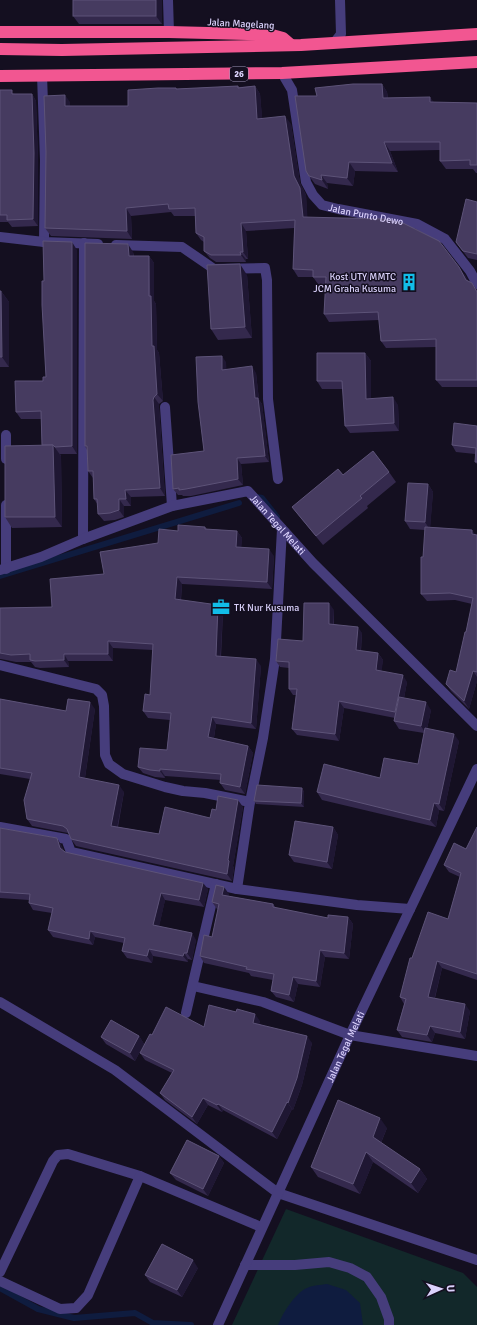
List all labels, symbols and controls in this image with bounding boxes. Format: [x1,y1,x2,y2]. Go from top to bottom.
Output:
street label: Jalan Magelang [207,16,275,32]
road number: 26 [230,67,248,81]
street label: Jalan Punto Dewo [327,202,404,228]
place label: Kost UTY MMTC JCM Graha Kusuma [313,271,396,295]
building icon: Kost UTY MMTC JCM Graha Kusuma [399,272,419,292]
street label: Jalan Tegal Melati [247,492,308,558]
office icon: TK Nur Kusuma [211,597,231,617]
place label: TK Nur Kusuma [234,602,299,614]
street label: Jalan Tegal Melati [324,1010,367,1084]
north arrow [421,1269,461,1309]
text: U [444,1284,457,1293]

